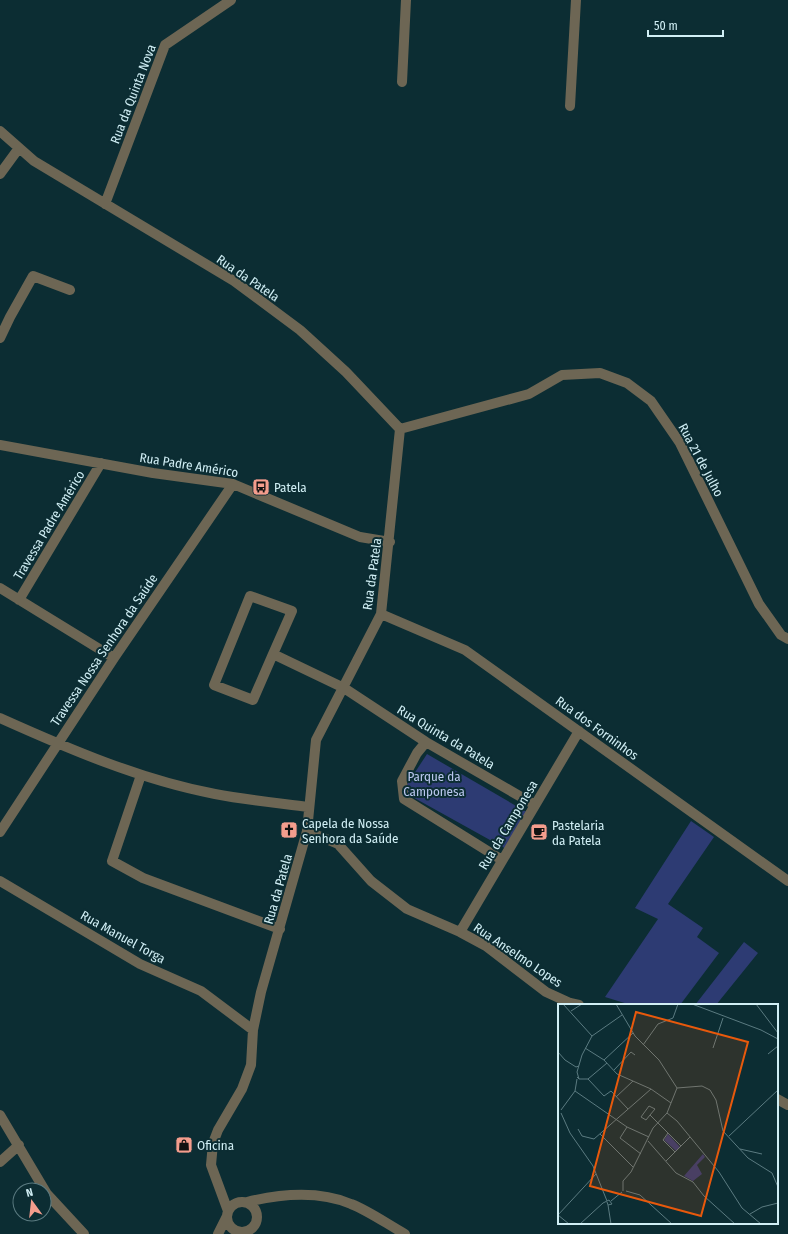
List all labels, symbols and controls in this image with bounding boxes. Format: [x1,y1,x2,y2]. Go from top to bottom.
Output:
scale bar [648,12,723,38]
text: 50 m [654,19,678,33]
street label: Rua da Quinta Nova [107,42,159,146]
street label: Rua da Patela [214,252,282,304]
street label: Rua 21 de Julho [675,421,727,499]
street label: Rua Padre Américo [139,450,240,480]
street label: Travessa Padre Américo [10,468,88,582]
bus stop icon: Patela [251,477,271,497]
place label: Patela [274,480,307,495]
street label: Rua da Patela [360,537,384,611]
street label: Travessa Nossa Senhora da Saúde [48,571,160,729]
street label: Rua dos Forninhos [553,693,642,763]
street label: Rua Quinta da Patela [395,702,497,772]
park label: Parque da Camponesa [403,769,465,799]
street label: Rua da Camponesa [475,778,541,872]
place label: Capela de Nossa Senhora da Saúde [302,816,398,846]
place label: Pastelaria da Patela [552,818,604,848]
church icon: Capela de Nossa Senhora da Saúde [279,820,299,840]
cafe icon: Pastelaria da Patela [529,822,549,842]
street label: Rua da Patela [261,852,295,926]
street label: Rua Manuel Torga [78,908,168,966]
street label: Rua Anselmo Lopes [471,920,565,990]
inset map [558,1004,778,1224]
shop icon: Oficina [174,1135,194,1155]
place label: Oficina [197,1138,234,1153]
north arrow [12,1182,52,1222]
text: N [25,1186,34,1200]

